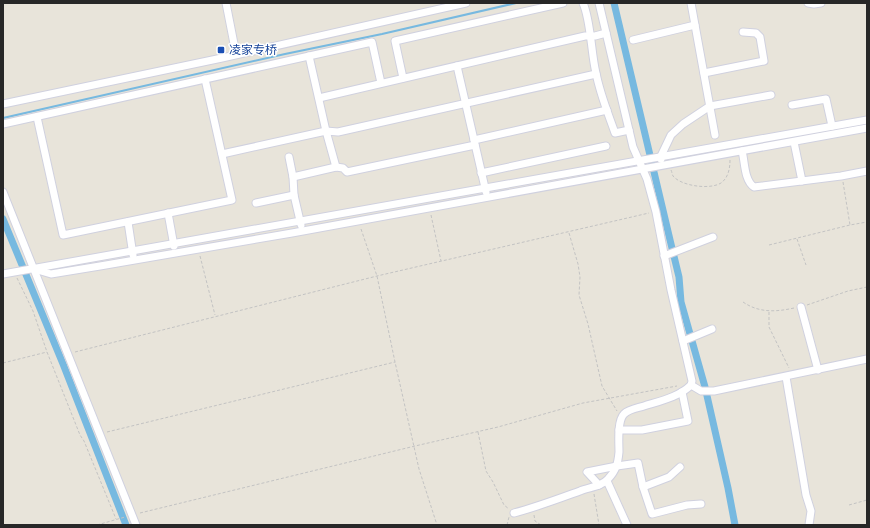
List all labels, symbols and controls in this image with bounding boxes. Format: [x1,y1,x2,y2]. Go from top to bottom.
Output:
place label: 凌家专桥 [229,43,277,57]
marker: 凌家专桥 [216,45,226,55]

